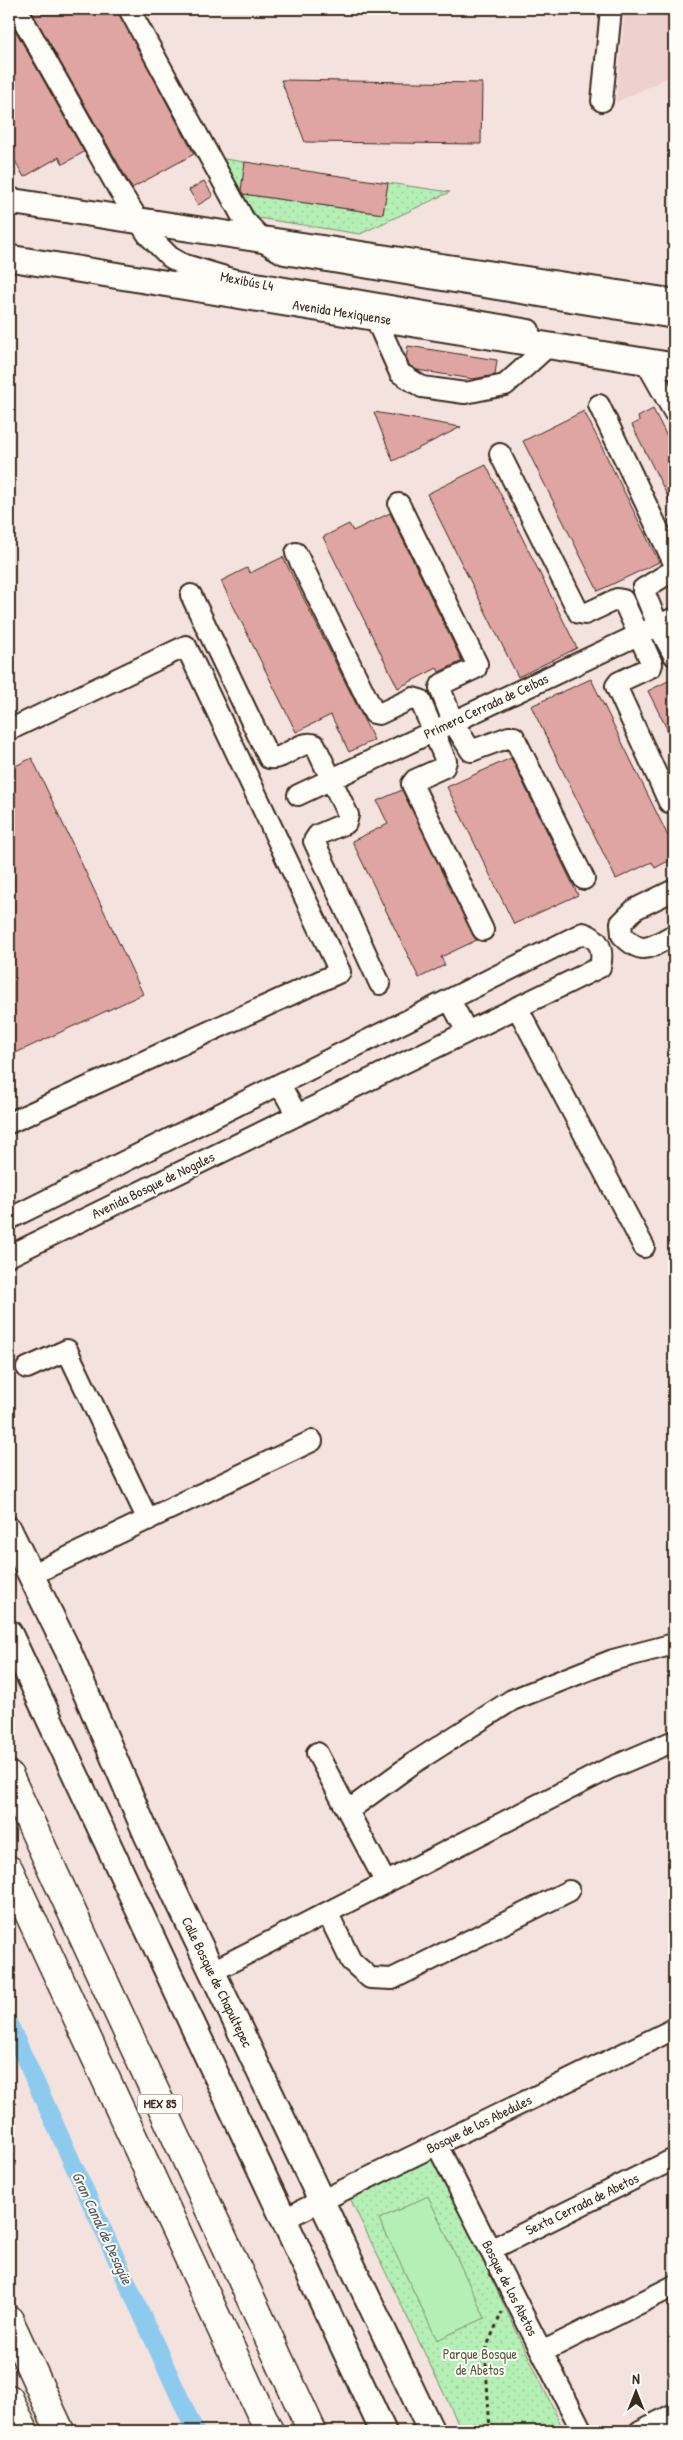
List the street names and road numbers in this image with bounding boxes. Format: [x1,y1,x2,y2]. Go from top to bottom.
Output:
street label: Mexibús L4 [219,266,275,295]
street label: Avenida Mexiquense [291,294,393,330]
street label: Primera Cerrada de Ceibas [420,668,551,743]
street label: Avenida Bosque de Nogales [88,1147,218,1223]
street label: Calle Bosque de Chapultepec [177,1913,258,2051]
street label: Bosque de los Abedules [423,2090,535,2158]
road number: MEX 85 [138,2094,182,2114]
street label: Sexta Cerrada de Abetos [522,2168,642,2239]
street label: Bosque de los Abetos [477,2237,543,2339]

